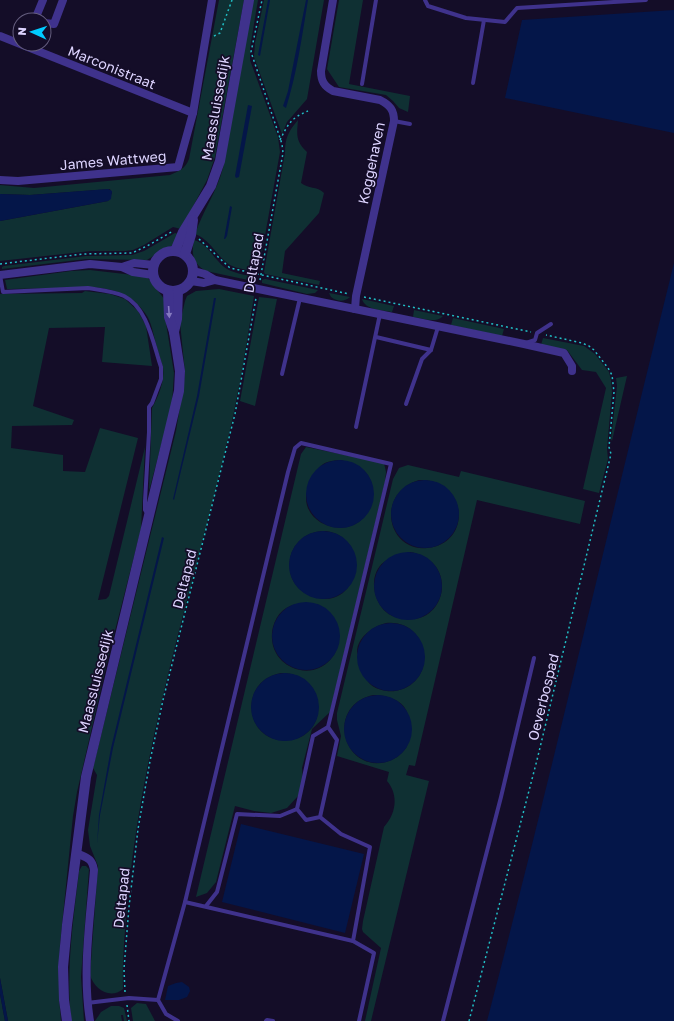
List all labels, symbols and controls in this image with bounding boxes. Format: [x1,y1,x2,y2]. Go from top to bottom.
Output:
north arrow [12,12,52,52]
text: N [15,27,28,36]
street label: Marconistraat [66,42,158,92]
street label: Maassluissedijk [197,54,233,162]
street label: Koggehaven [354,120,388,206]
street label: James Wattweg [59,147,167,173]
street label: Deltapad [239,232,267,294]
one-way arrow [165,306,172,318]
street label: Deltapad [168,547,200,611]
street label: Maassluissedijk [74,627,116,735]
street label: Oeverbospad [524,652,562,742]
street label: Deltapad [109,867,133,929]

